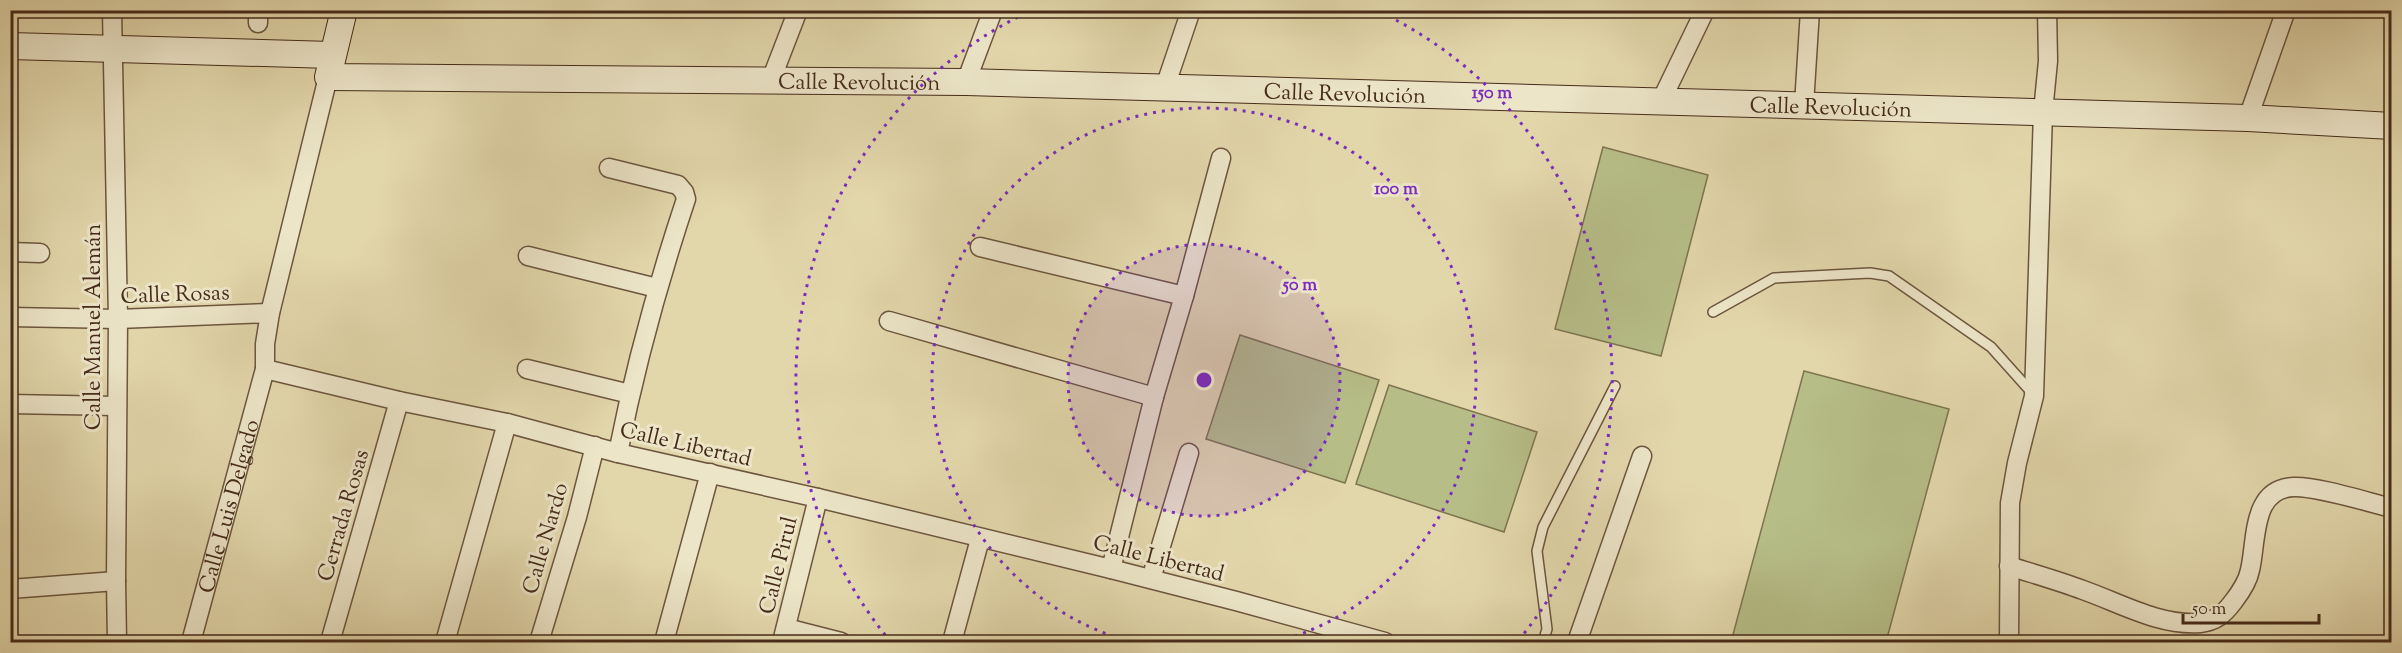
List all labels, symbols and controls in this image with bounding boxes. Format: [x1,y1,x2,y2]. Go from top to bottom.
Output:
street label: Calle Revolución [778,68,940,101]
street label: Calle Revolución [1263,77,1426,114]
text: 150 m [1472,81,1512,107]
street label: Calle Revolución [1749,91,1912,128]
text: 100 m [1374,177,1418,203]
street label: Calle Manuel Alemán [79,224,111,430]
text: 50 m [1281,273,1317,299]
street label: Calle Rosas [120,278,230,314]
centre of rings [1194,370,1214,390]
street label: Calle Libertad [616,415,754,477]
street label: Calle Luis Delgado [192,416,270,597]
street label: Cerrada Rosas [311,446,379,585]
street label: Calle Nardo [516,479,578,598]
street label: Calle Pirul [752,513,808,618]
street label: Calle Libertad [1089,528,1227,592]
scale bar [2183,587,2320,625]
text: 50 m [2191,597,2227,623]

